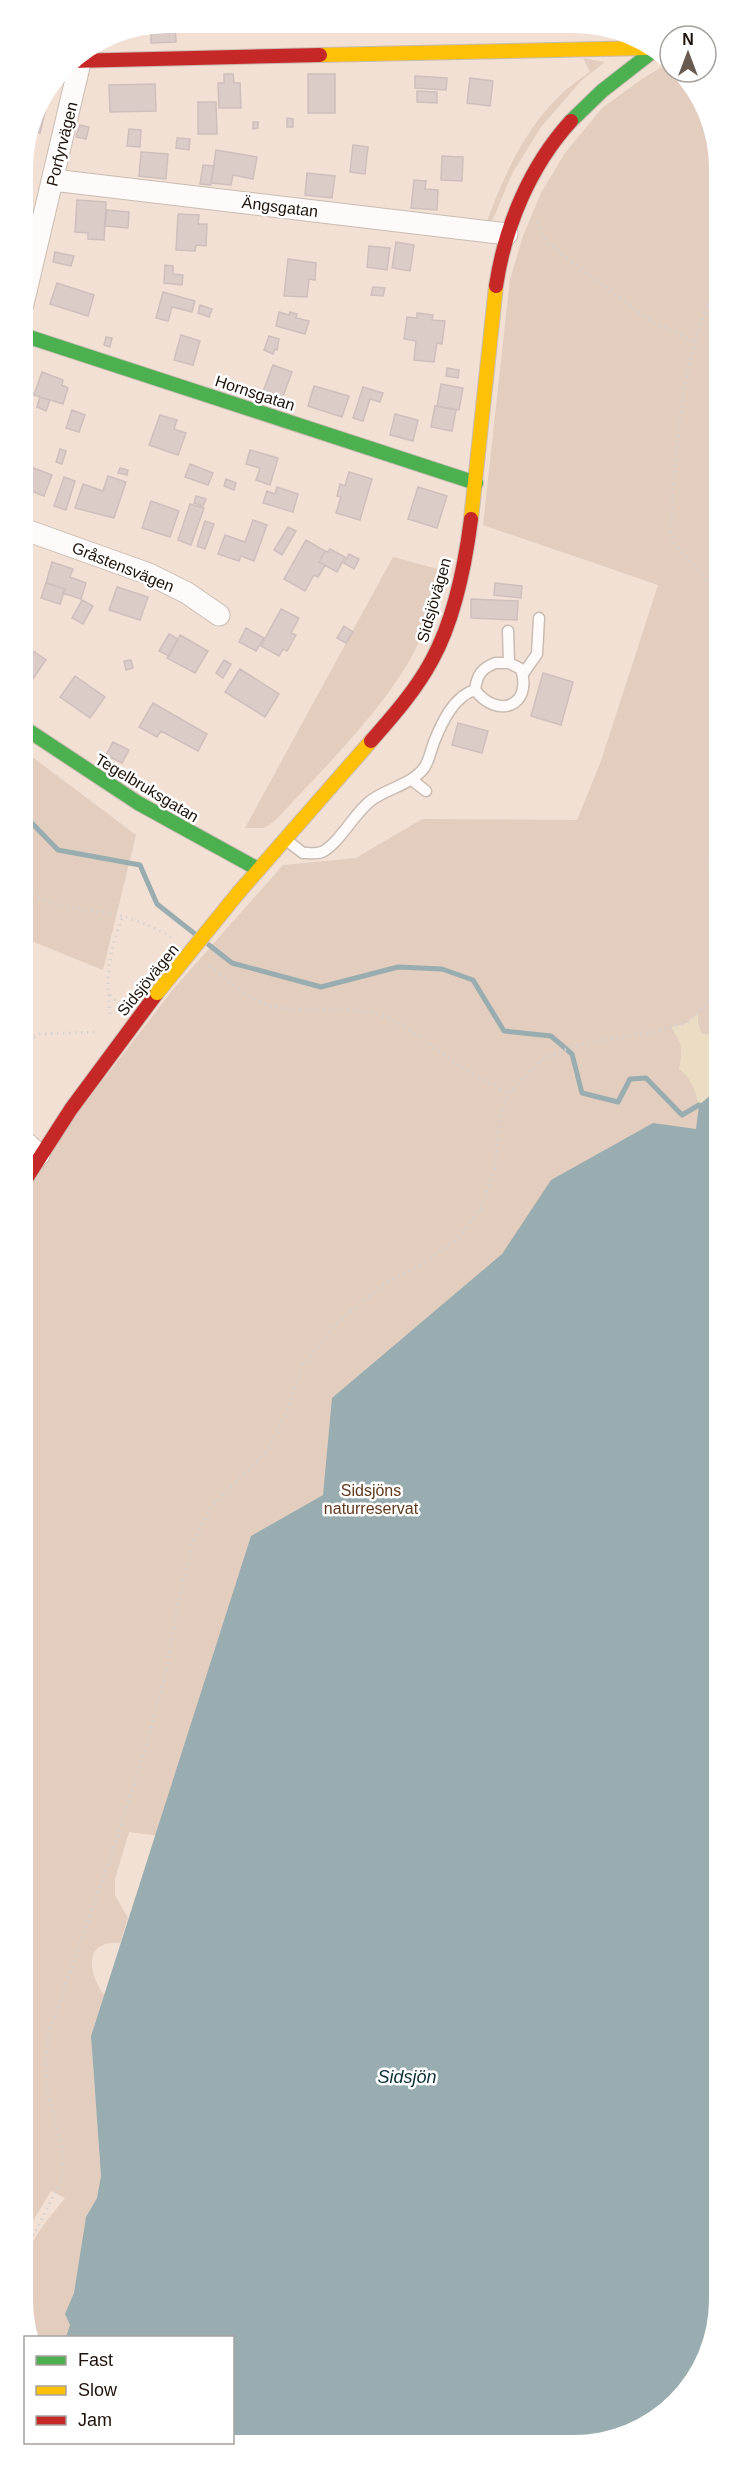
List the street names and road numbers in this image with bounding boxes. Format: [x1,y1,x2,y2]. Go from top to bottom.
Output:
street label: Porfyrvägen [43,100,81,188]
street label: Ängsgatan [241,194,319,220]
street label: Hornsgatan [213,372,297,414]
street label: Gråstensvägen [70,539,176,595]
street label: Sidsjövägen [414,556,454,644]
street label: Tegelbruksgatan [92,750,202,826]
street label: Sidsjövägen [114,941,182,1019]

